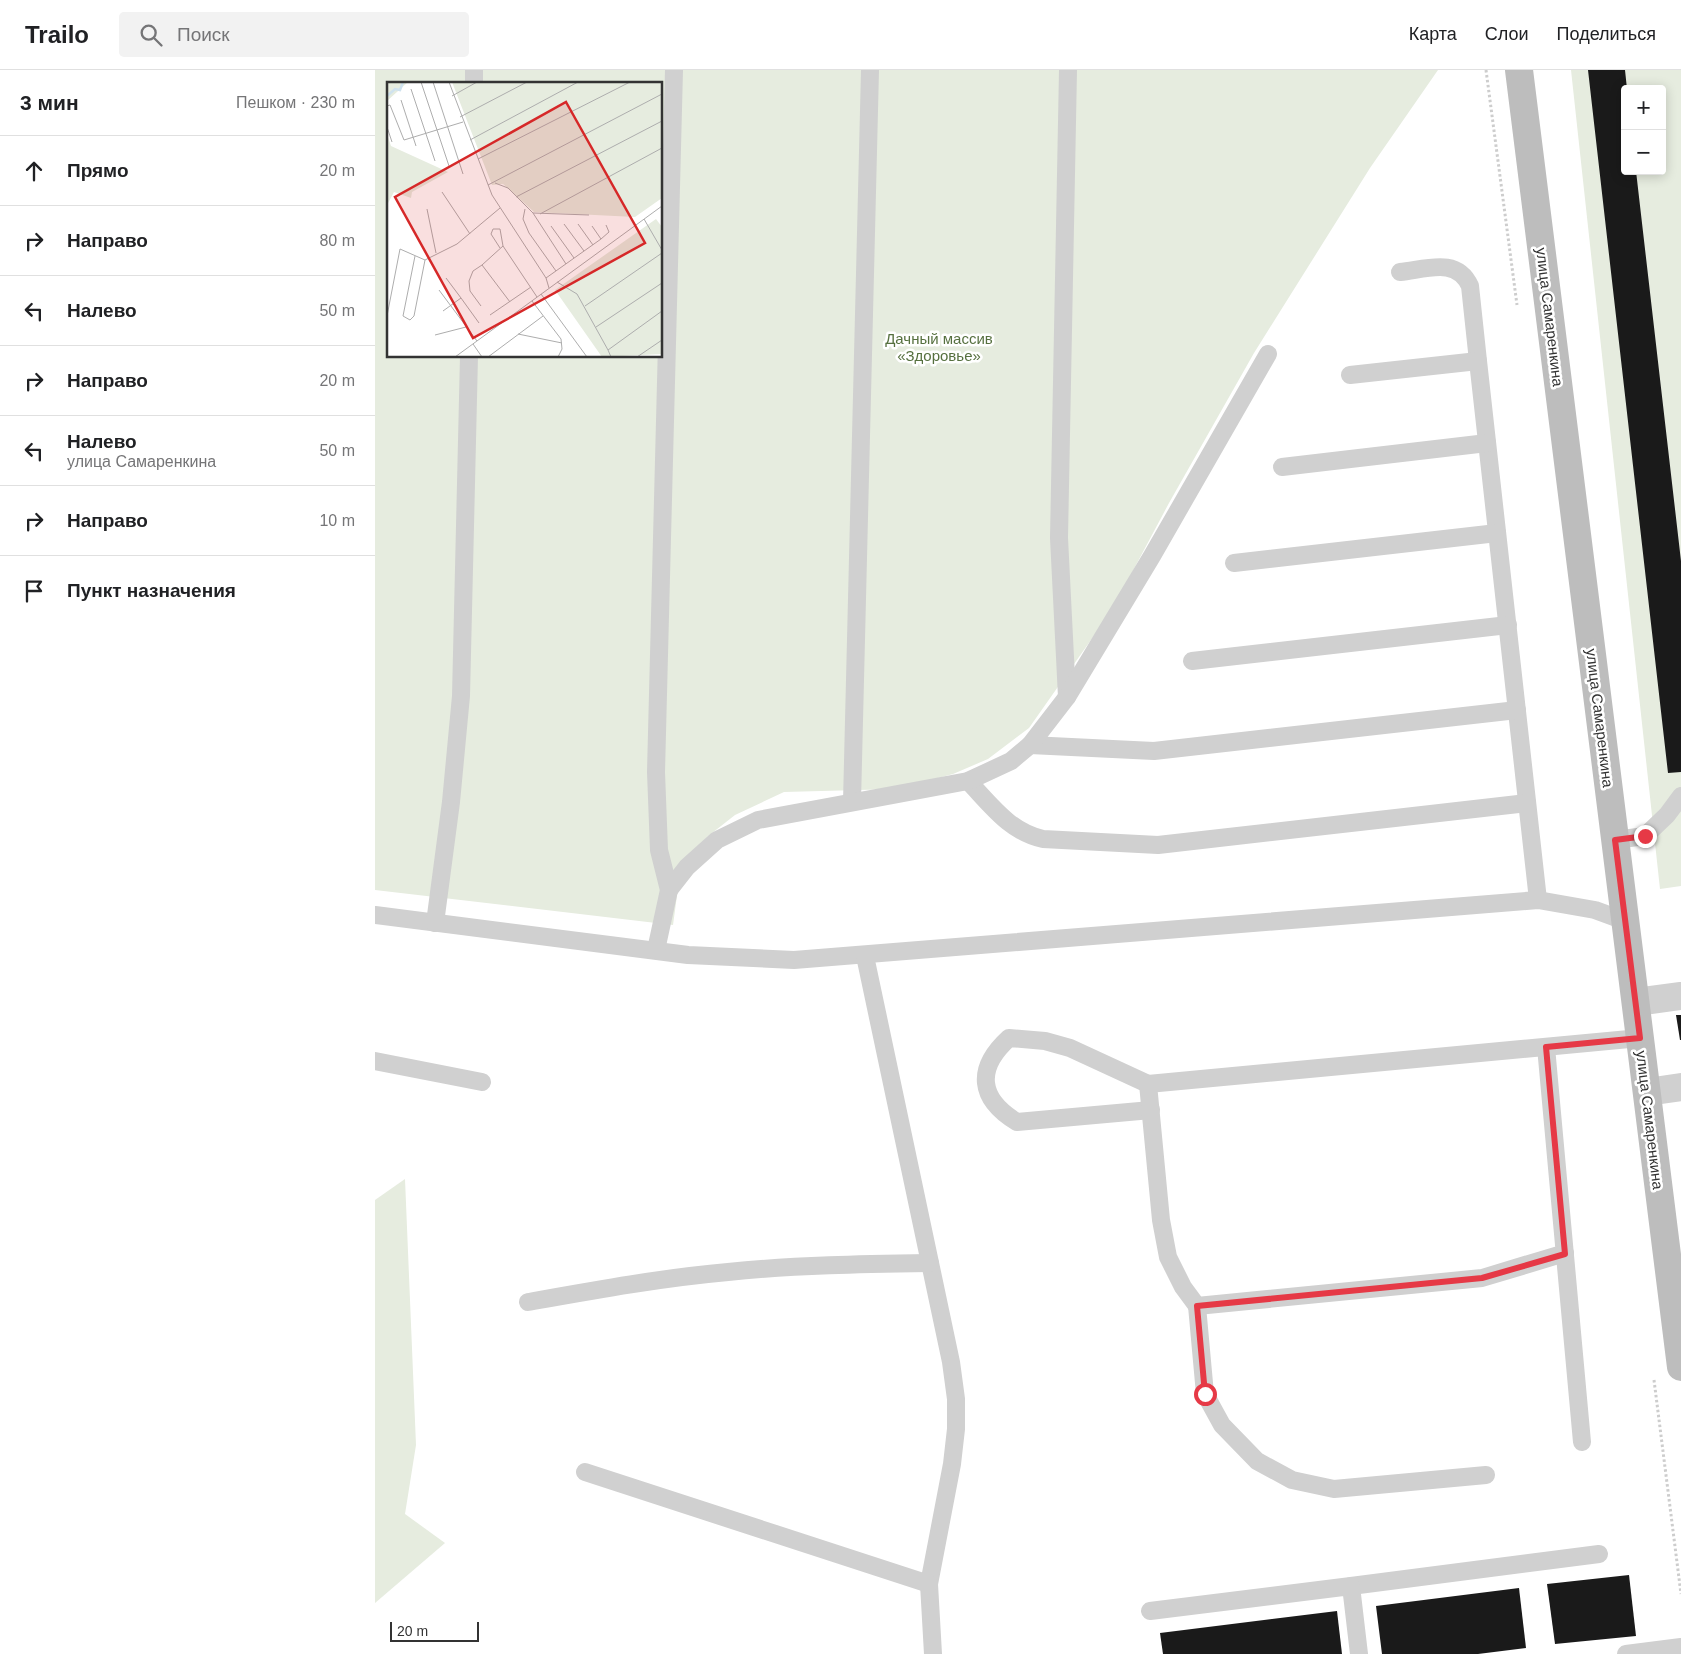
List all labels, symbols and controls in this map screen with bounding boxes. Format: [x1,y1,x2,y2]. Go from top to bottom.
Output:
search box [119,12,469,57]
text: Trailo [25,21,89,48]
icon: search [137,21,165,49]
text: Поиск [177,24,230,45]
text: Карта [1409,24,1457,44]
text: Слои [1485,24,1529,44]
text: Поделиться [1557,24,1656,44]
inset map [387,82,663,358]
map controls [1621,85,1666,175]
button: + [1621,85,1666,130]
text: 3 мин [20,91,79,114]
text: Пешком · 230 m [236,94,355,111]
button: − [1621,130,1666,175]
icon: ahead [20,157,48,185]
text: Прямо [67,160,129,181]
text: 20 m [319,162,355,179]
icon: right [20,227,48,255]
text: Направо [67,230,148,251]
text: 80 m [319,232,355,249]
street label: улица Самаренкина [1533,247,1567,388]
icon: left [20,297,48,325]
text: Налево [67,300,137,321]
text: 50 m [319,302,355,319]
park label: Дачный массив «Здоровье» [885,330,993,364]
icon: right [20,367,48,395]
text: Направо [67,370,148,391]
text: 20 m [319,372,355,389]
text: Налево [67,431,137,452]
icon: left [20,437,48,465]
text: 50 m [319,442,355,459]
text: улица Самаренкина [67,453,216,470]
icon: right [20,507,48,535]
text: Направо [67,510,148,531]
text: 10 m [319,512,355,529]
icon: arrive [20,577,48,605]
text: Пункт назначения [67,580,236,601]
street label: улица Самаренкина [1583,648,1617,789]
route end [1634,825,1657,848]
street label: улица Самаренкина [1633,1050,1667,1191]
route start [1194,1383,1217,1406]
scale bar [390,1619,479,1642]
text: 20 m [397,1623,428,1639]

